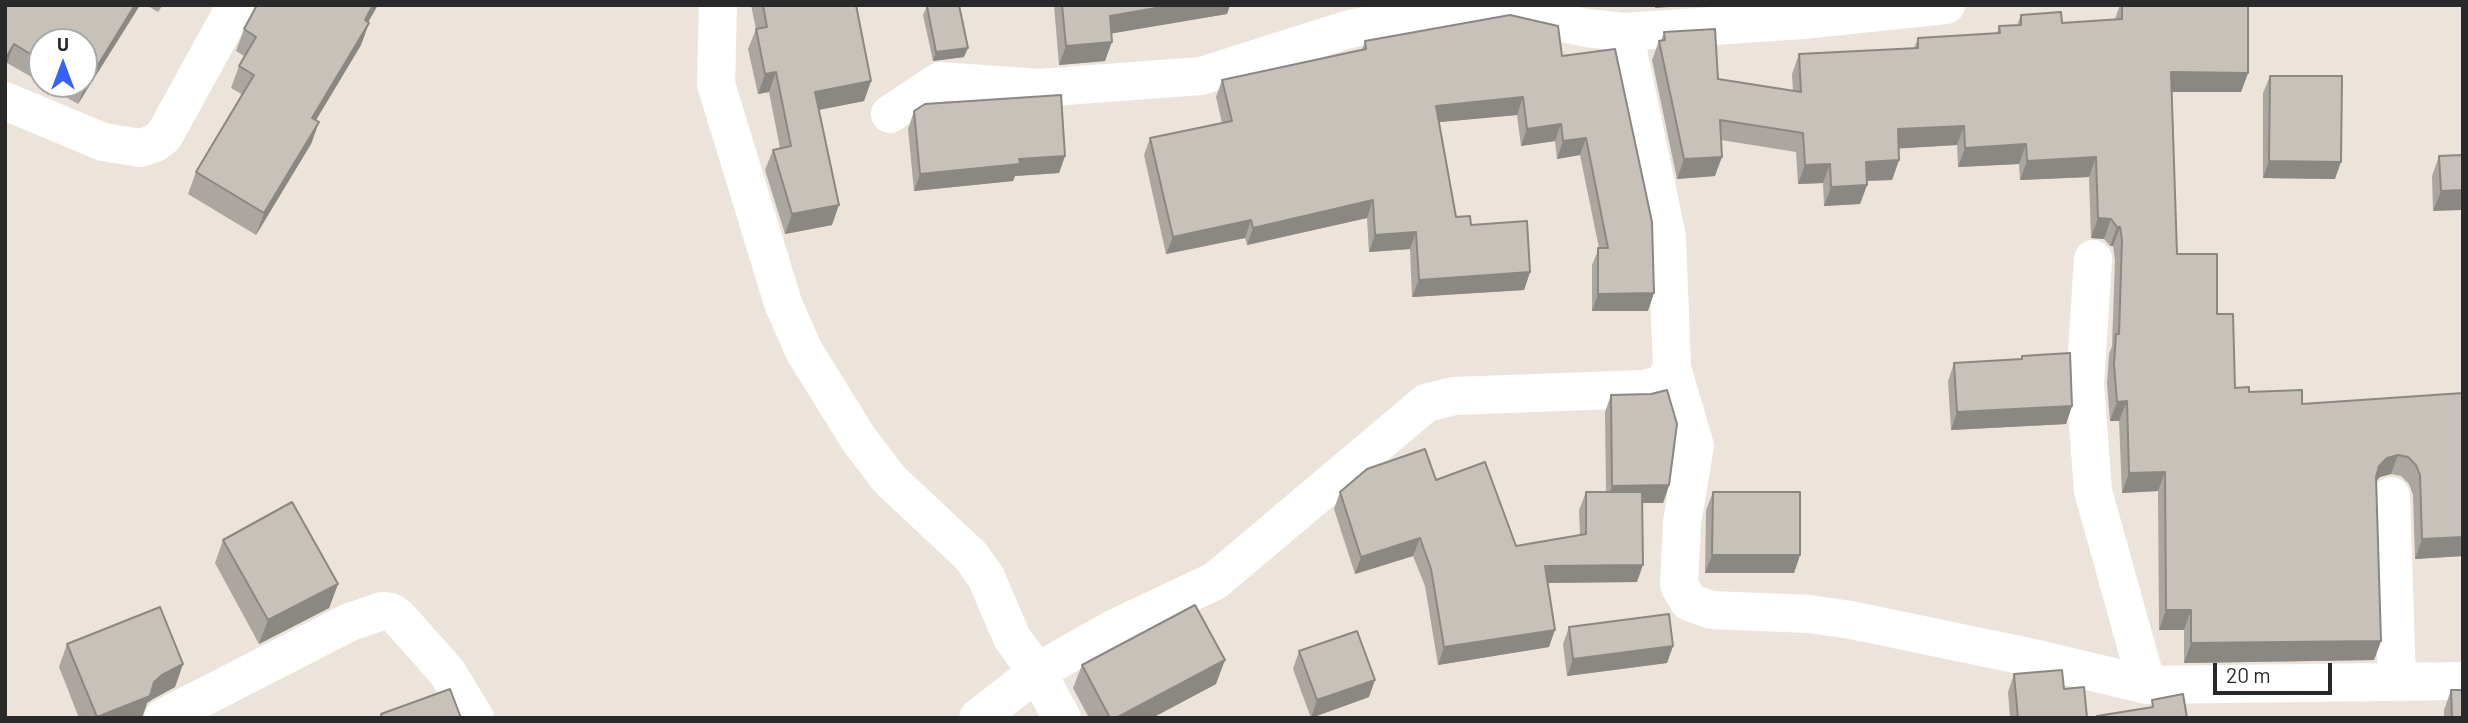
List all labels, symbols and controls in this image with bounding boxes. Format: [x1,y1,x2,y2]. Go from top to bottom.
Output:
north arrow [28,28,98,98]
text: U [57,32,69,55]
scale bar [2216,650,2335,694]
text: 20 m [2226,662,2271,687]

